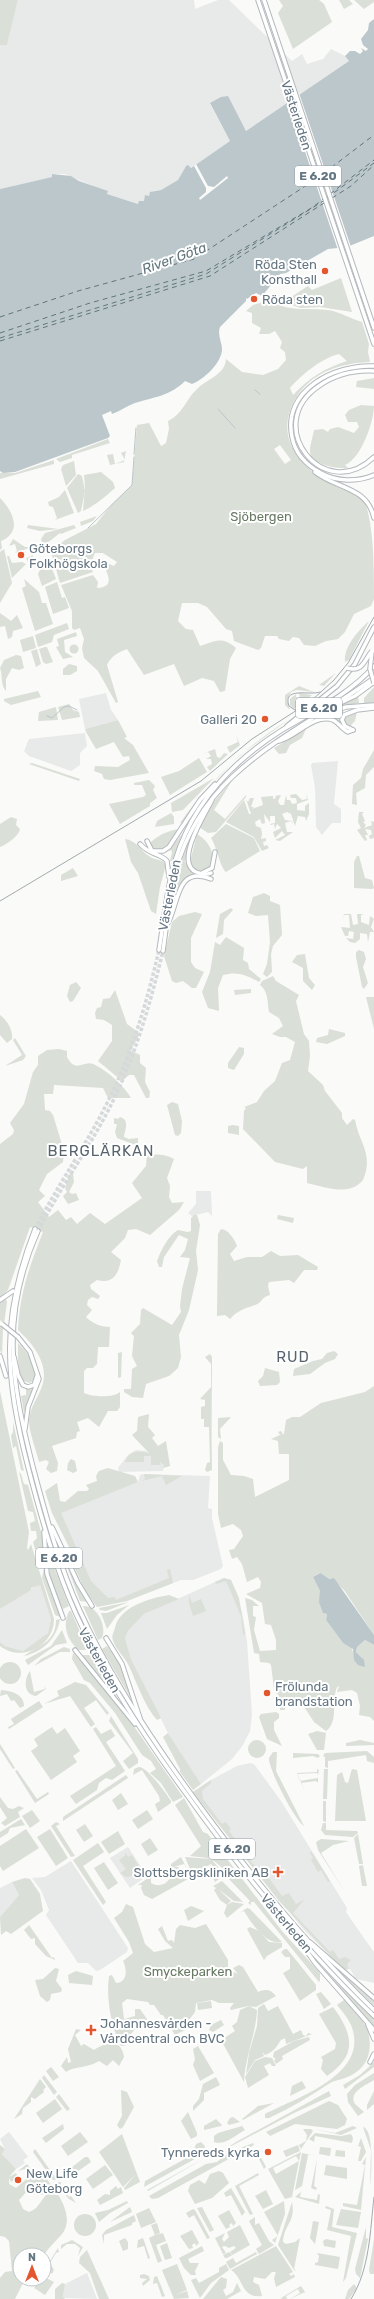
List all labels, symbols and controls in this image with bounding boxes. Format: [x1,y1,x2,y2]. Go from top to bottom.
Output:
street label: Västerleden [278,78,315,152]
road number: E 6.20 [295,166,341,186]
water label: River Göta [140,239,209,278]
place label: Röda Sten Konsthall [255,257,317,287]
marker: Röda Sten Konsthall [320,266,330,276]
place label: Röda sten [262,292,323,307]
marker: Röda sten [249,294,259,304]
park label: Sjöbergen [230,509,292,525]
place label: Göteborgs Folkhögskola [29,541,108,572]
marker: Göteborgs Folkhögskola [16,550,26,560]
road number: E 6.20 [296,698,342,718]
place label: Galleri 20 [200,712,257,727]
marker: Galleri 20 [260,714,270,724]
street label: Västerleden [155,858,184,932]
district label: BERGLÄRKAN [48,1142,154,1160]
district label: RUD [276,1348,310,1366]
road number: E 6.20 [36,1548,82,1568]
street label: Västerleden [75,1625,124,1695]
place label: Frölunda brandstation [275,1679,353,1709]
marker: Frölunda brandstation [262,1688,272,1698]
road number: E 6.20 [209,1839,255,1859]
place label: Slottsbergskliniken AB [134,1865,269,1881]
marker: Slottsbergskliniken AB [272,1866,284,1878]
street label: Västerleden [258,1891,316,1956]
park label: Smyckeparken [144,1964,232,1979]
place label: Johannesvården - Vårdcentral och BVC [100,2016,225,2046]
marker: Johannesvården - Vårdcentral och BVC [85,2024,97,2036]
place label: Tynnereds kyrka [161,2145,260,2160]
marker: Tynnereds kyrka [263,2147,273,2157]
place label: New Life Göteborg [26,2166,82,2197]
marker: New Life Göteborg [13,2175,23,2185]
north arrow [12,2247,52,2287]
text: N [28,2251,36,2264]

